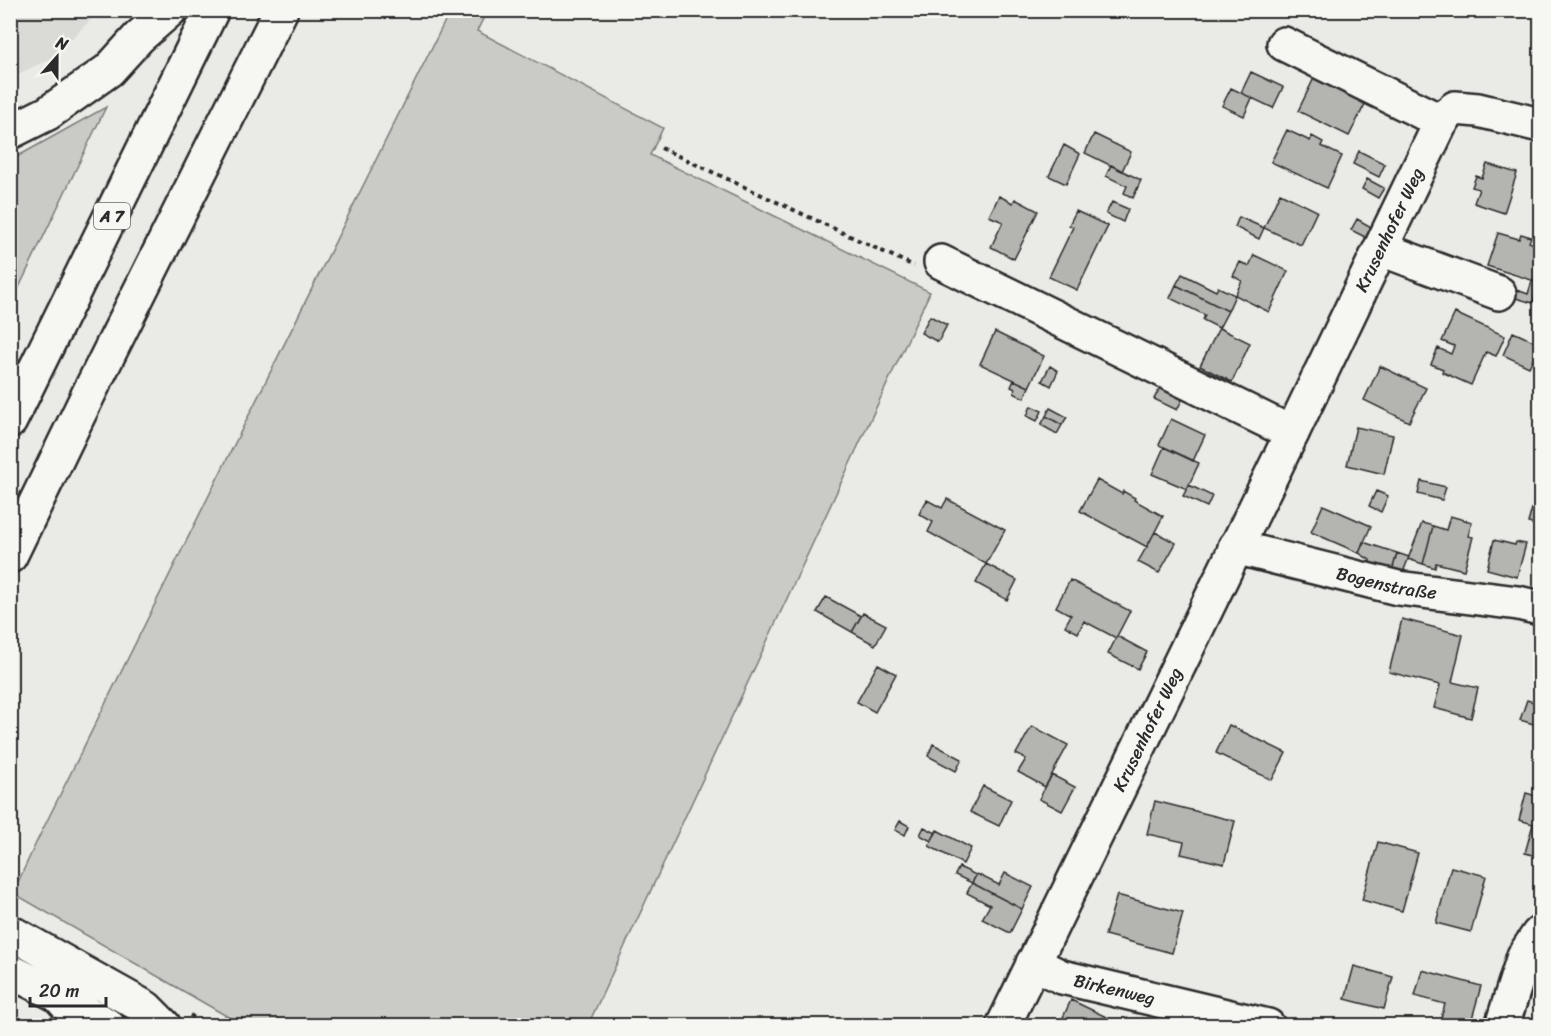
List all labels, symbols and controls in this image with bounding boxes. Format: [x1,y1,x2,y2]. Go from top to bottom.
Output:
north arrow [27,27,87,87]
text: N [51,28,73,59]
street label: Krusenhofer Weg [1346,162,1433,298]
road number: A 7 [94,203,130,229]
street label: Bogenstraße [1333,557,1439,609]
street label: Krusenhofer Weg [1104,662,1192,797]
street label: Birkenweg [1070,964,1158,1015]
scale bar [30,970,106,1008]
text: 20 m [39,975,79,1007]

